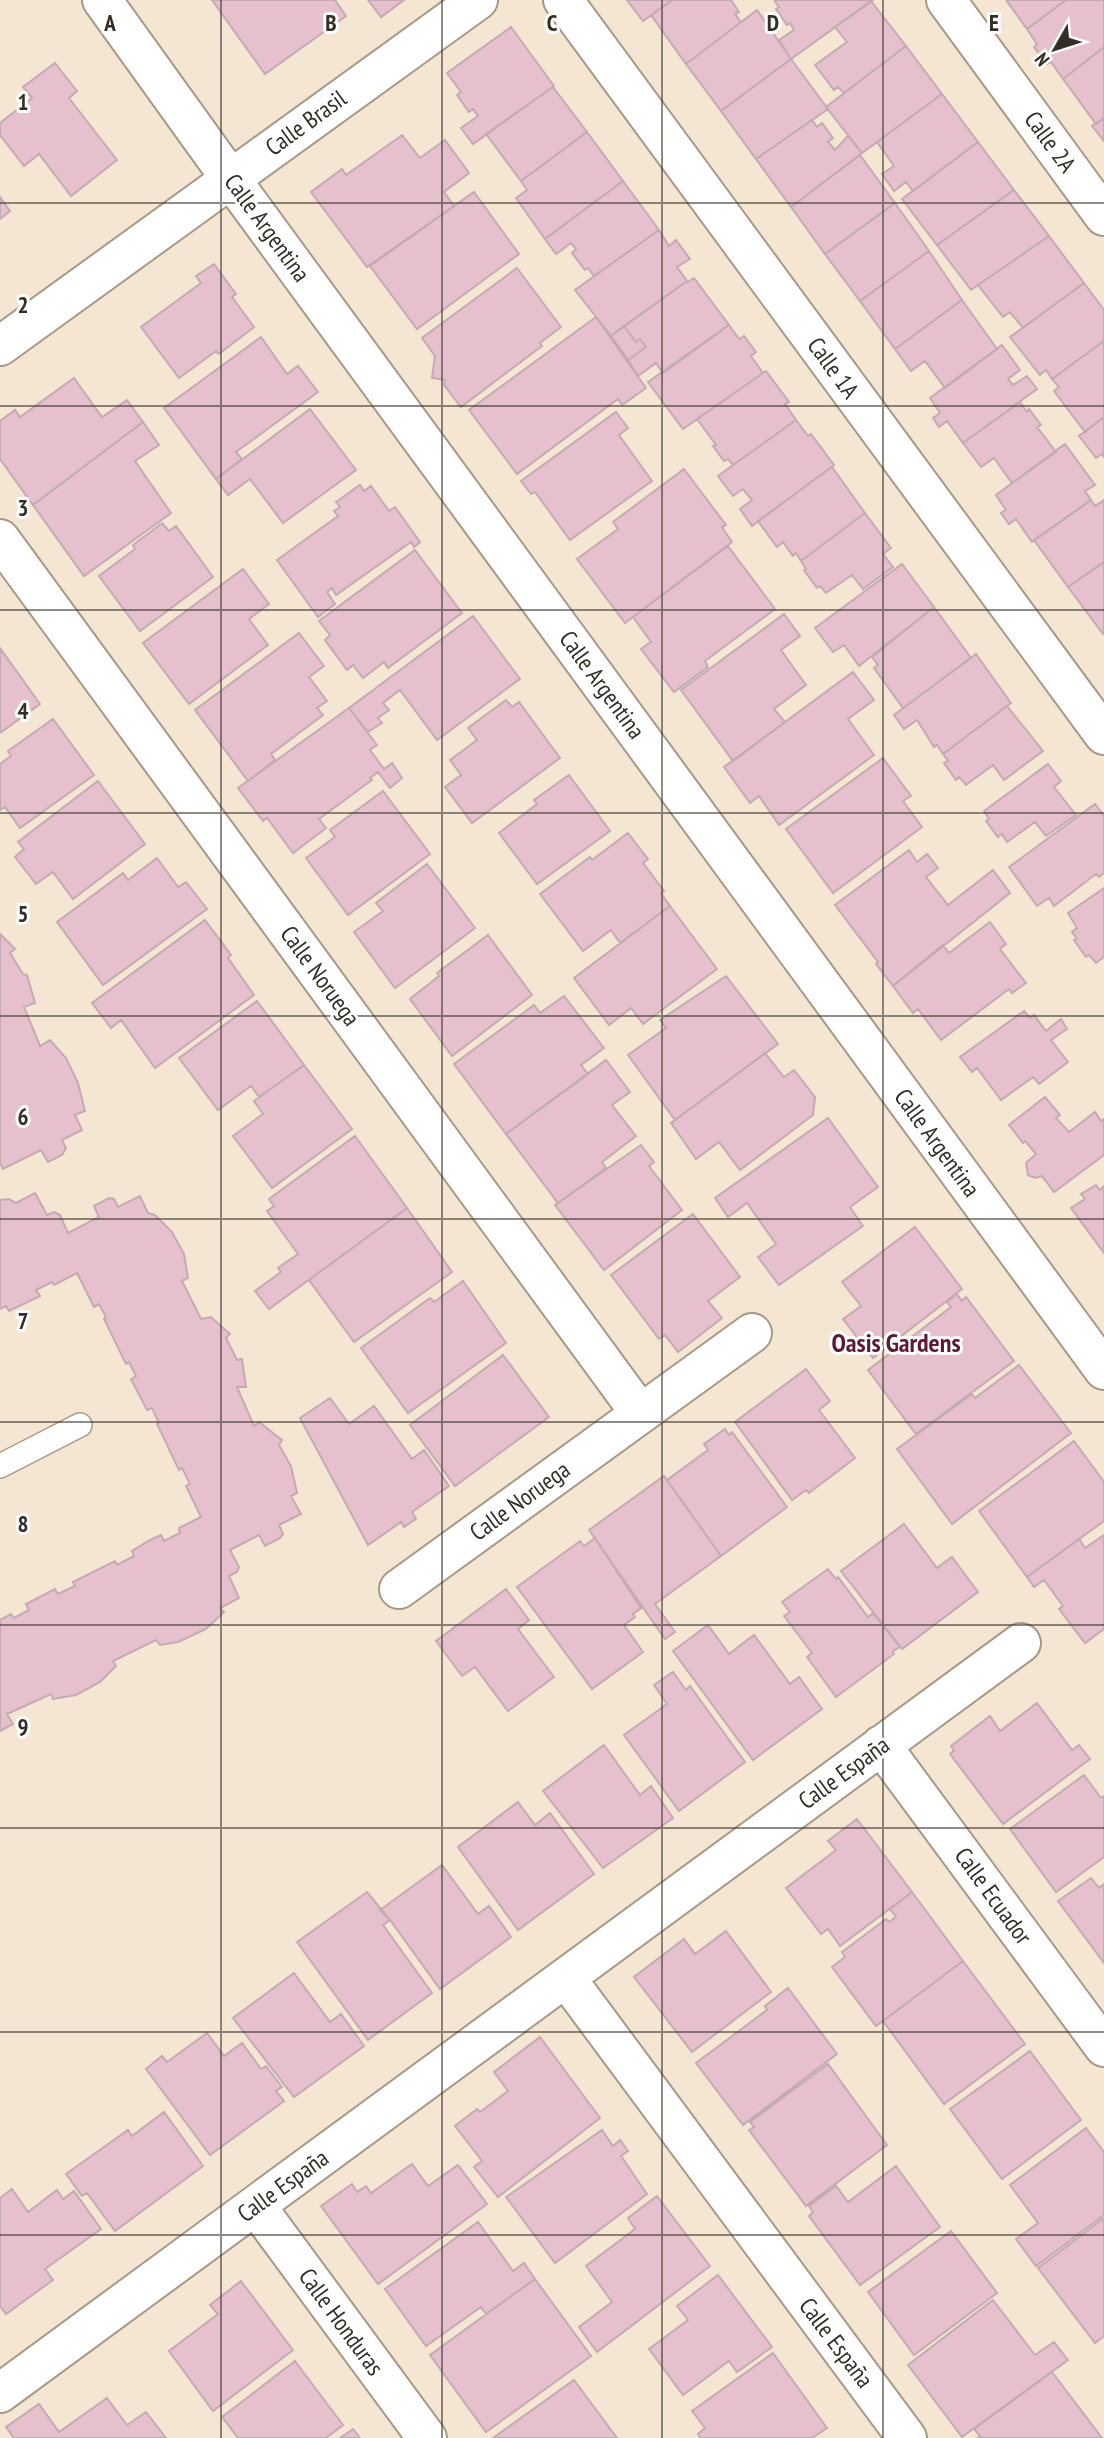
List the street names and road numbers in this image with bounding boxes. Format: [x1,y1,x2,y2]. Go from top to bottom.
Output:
street label: Calle Brasil [259,83,353,162]
street label: Calle 2A [1018,105,1083,179]
street label: Calle Argentina [218,167,317,288]
street label: Calle 1A [801,331,866,405]
street label: Calle Argentina [553,624,652,745]
street label: Calle Noruega [274,919,367,1032]
street label: Calle Argentina [888,1082,987,1203]
street label: Calle Noruega [463,1454,576,1547]
street label: Calle España [792,1729,895,1816]
street label: Calle Ecuador [948,1841,1039,1951]
street label: Calle España [231,2142,334,2229]
street label: Calle Honduras [292,2262,391,2382]
street label: Calle España [792,2291,880,2394]

